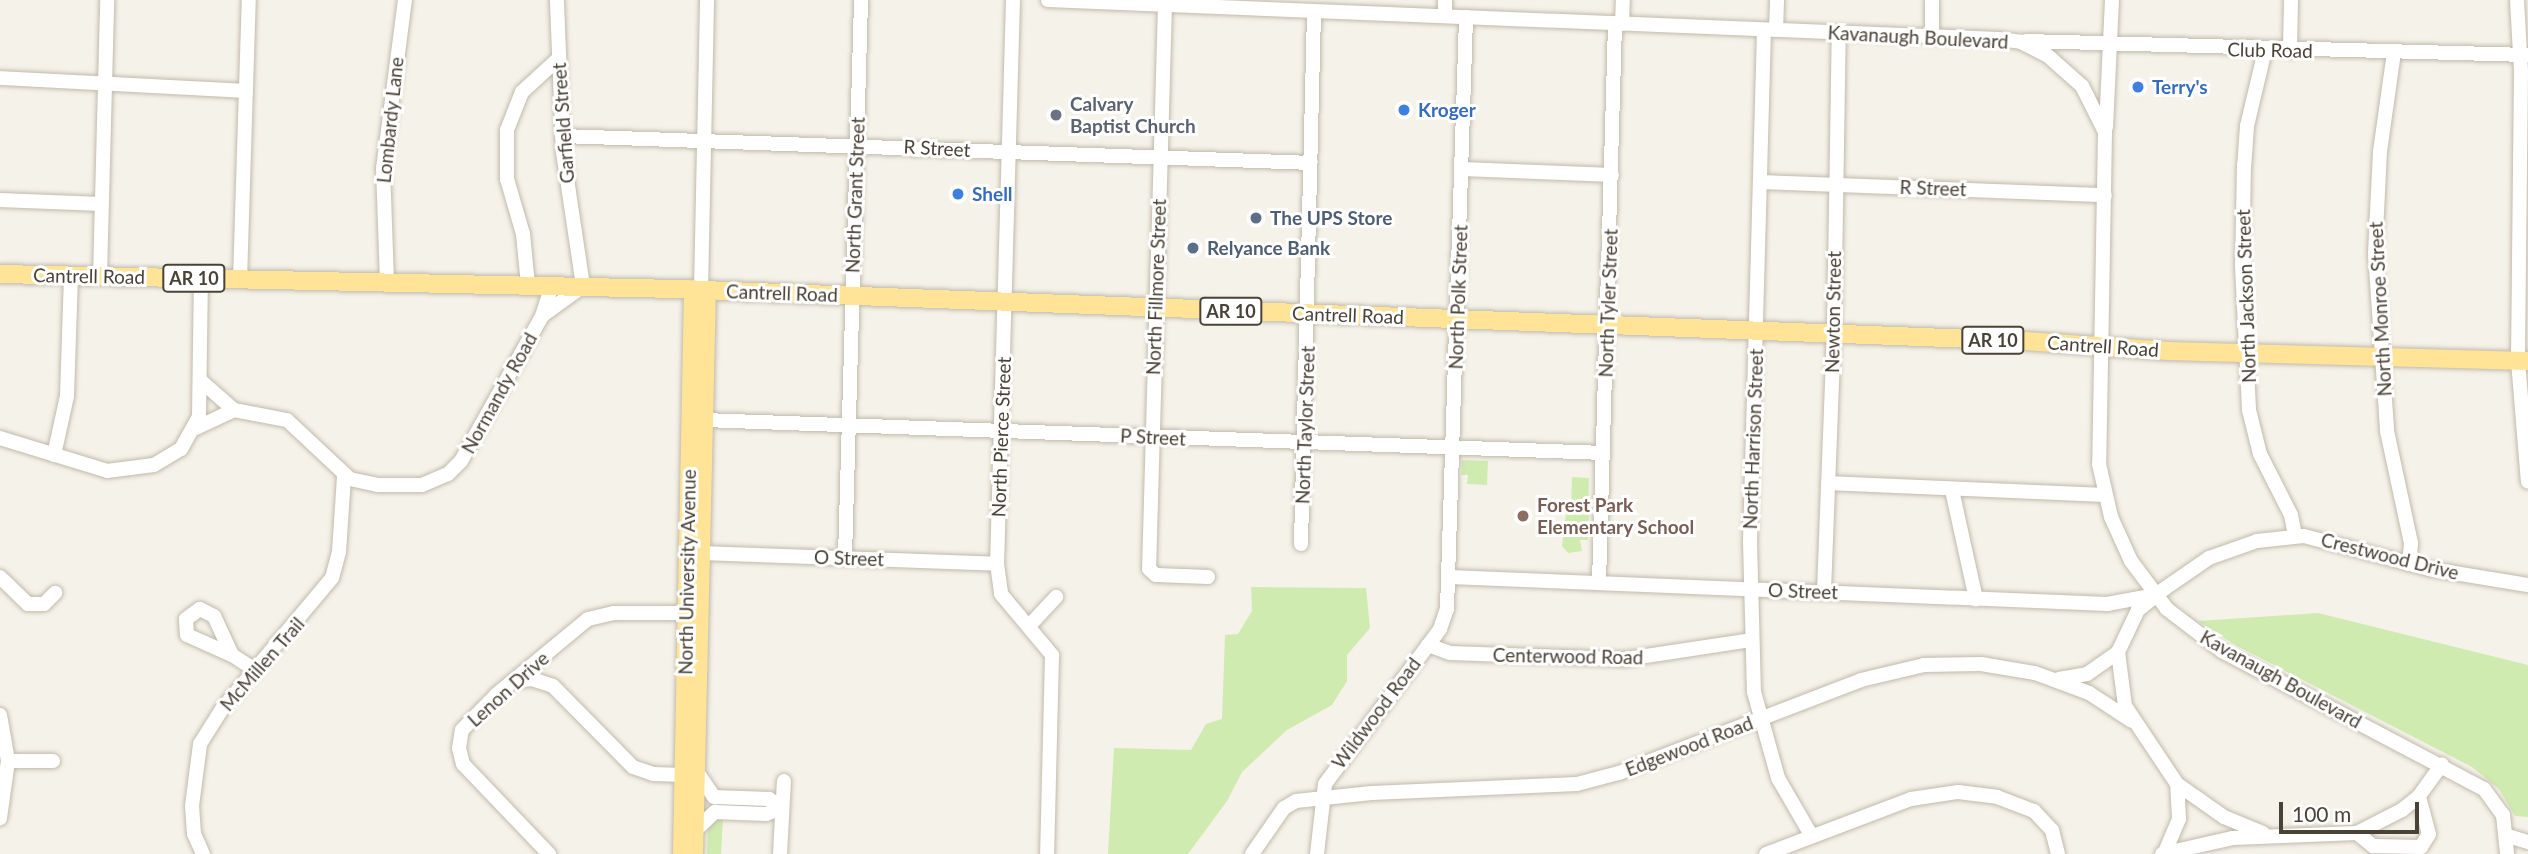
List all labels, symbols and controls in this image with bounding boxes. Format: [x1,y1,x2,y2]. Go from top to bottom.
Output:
street label: Kavanaugh Boulevard [1827,21,2009,53]
street label: Club Road [2227,38,2313,62]
street label: Lombardy Lane [372,56,408,184]
street label: Garfield Street [547,62,579,184]
place label: Terry's [2152,76,2208,98]
marker: Terry's [2130,79,2146,95]
place label: Calvary Baptist Church [1070,93,1196,137]
place label: Kroger [1418,99,1476,121]
marker: Kroger [1396,102,1412,118]
marker: Calvary Baptist Church [1048,107,1064,123]
street label: North Grant Street [841,117,869,273]
street label: R Street [903,135,971,161]
street label: R Street [1899,175,1967,201]
place label: Shell [972,183,1013,205]
marker: Shell [950,186,966,202]
street label: North Fillmore Street [1142,199,1170,375]
place label: The UPS Store [1270,207,1392,229]
street label: North Jackson Street [2232,208,2260,384]
marker: The UPS Store [1248,210,1264,226]
street label: North Monroe Street [2364,221,2396,397]
street label: North Polk Street [1444,224,1472,370]
street label: North Tyler Street [1594,228,1622,378]
place label: Relyance Bank [1207,237,1330,259]
marker: Relyance Bank [1185,240,1201,256]
street label: Newton Street [1821,251,1845,373]
street label: Cantrell Road [33,264,145,288]
road number: AR 10 [161,264,227,292]
street label: Cantrell Road [726,280,838,306]
road number: AR 10 [1198,296,1264,326]
street label: Cantrell Road [1292,302,1404,328]
road number: AR 10 [1960,326,2026,354]
street label: Normandy Road [456,328,542,458]
street label: Cantrell Road [2046,331,2160,361]
street label: North Taylor Street [1291,345,1319,505]
street label: North Harrison Street [1738,348,1768,530]
street label: North Pierce Street [987,356,1015,518]
street label: P Street [1119,424,1187,450]
street label: North University Avenue [674,469,700,675]
place label: Forest Park Elementary School [1537,494,1695,538]
marker: Forest Park Elementary School [1515,508,1531,524]
street label: Crestwood Drive [2319,528,2461,584]
street label: O Street [814,545,884,571]
street label: O Street [1768,578,1838,604]
street label: McMillen Trail [215,612,309,716]
street label: Kavanaugh Boulevard [2196,625,2366,733]
street label: Centerwood Road [1492,643,1644,669]
street label: Lenon Drive [463,647,553,731]
street label: Wildwood Road [1327,653,1425,773]
street label: Edgewood Road [1622,711,1756,781]
scale bar [2283,788,2423,832]
text: 100 m [2292,801,2351,826]

